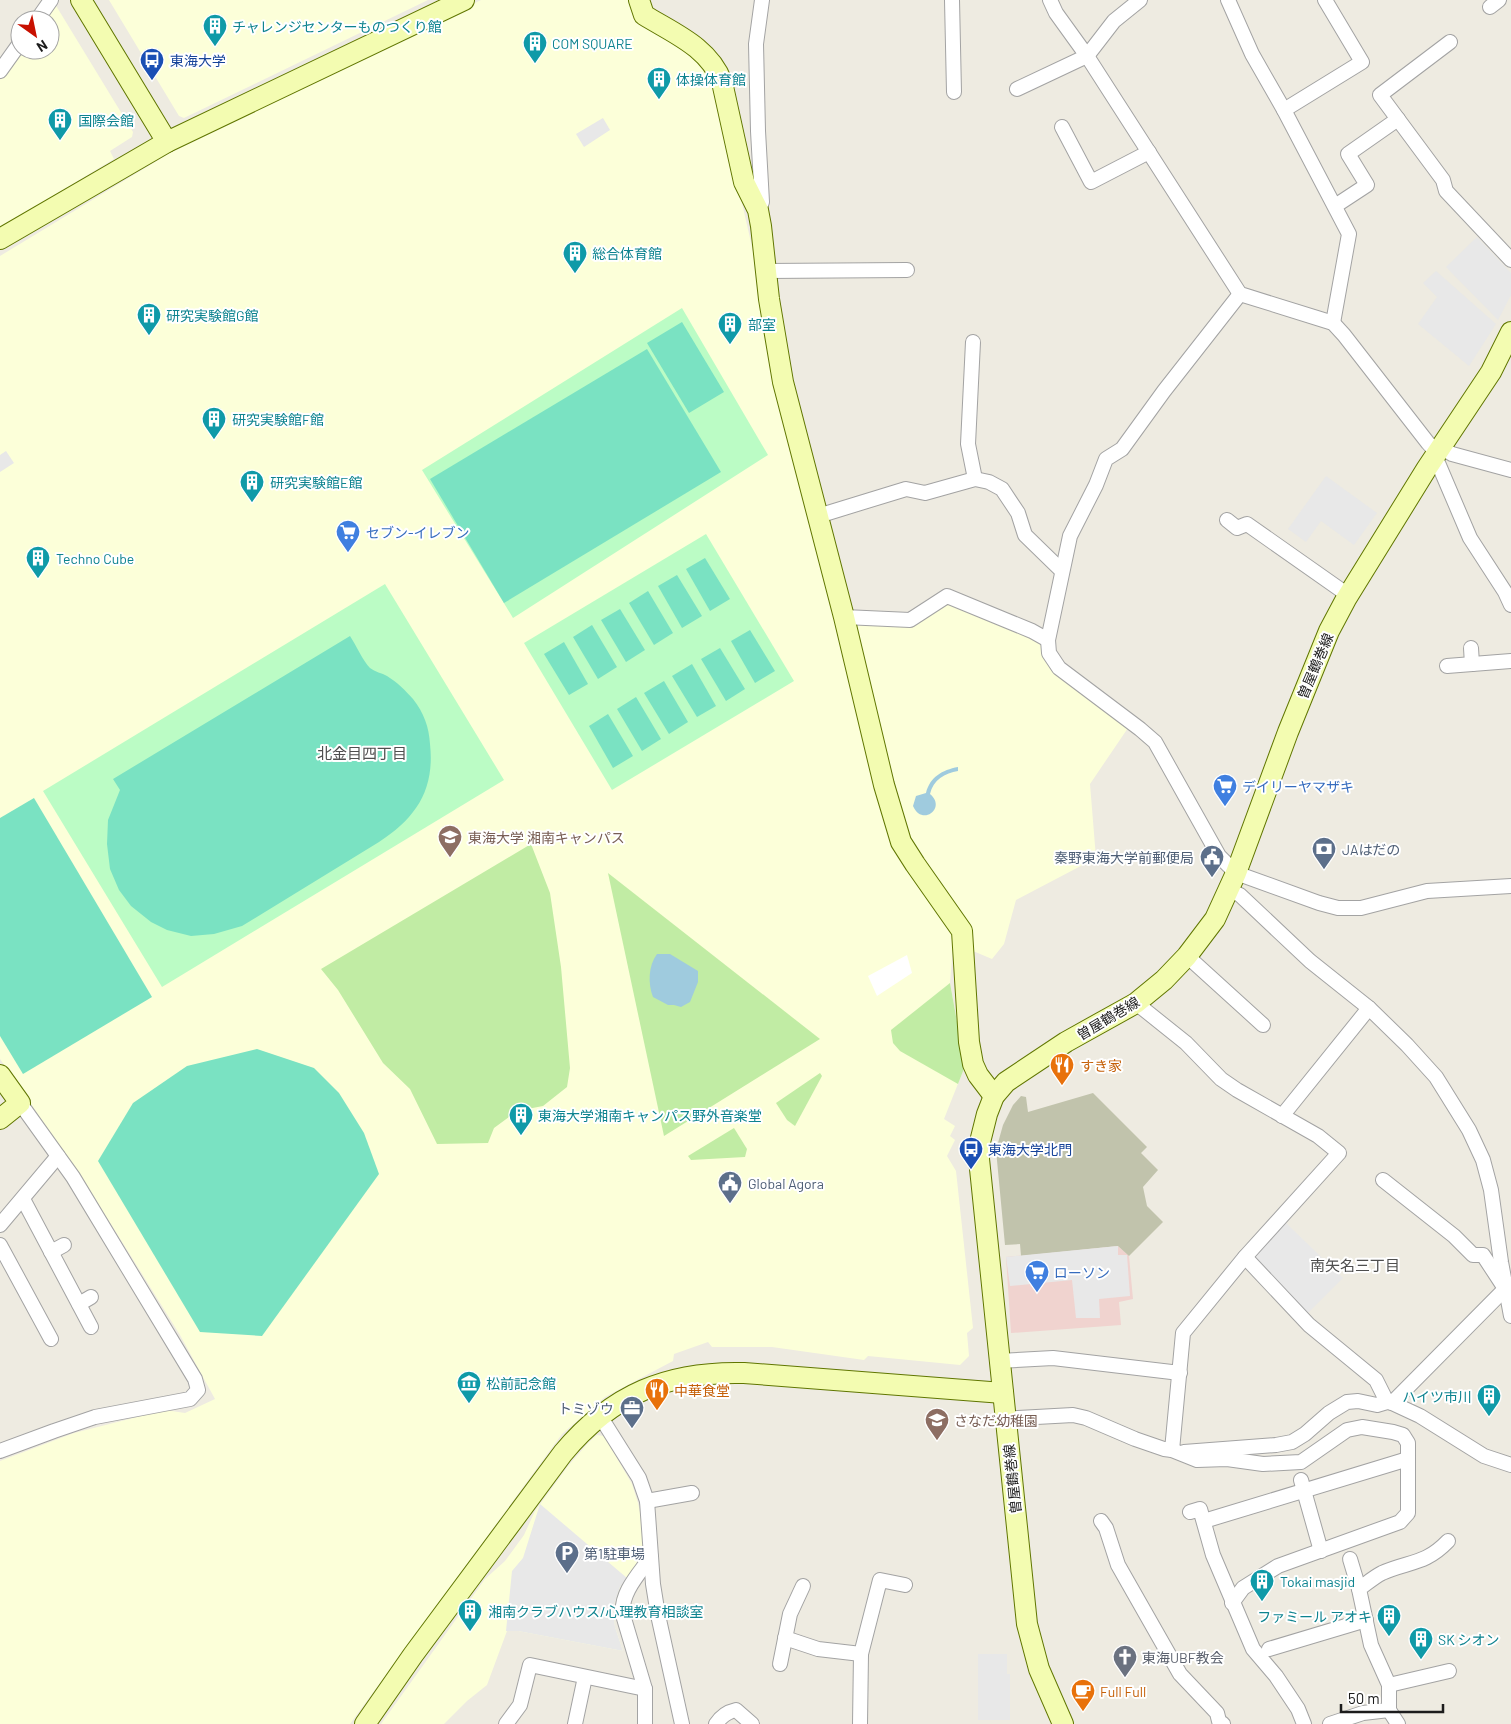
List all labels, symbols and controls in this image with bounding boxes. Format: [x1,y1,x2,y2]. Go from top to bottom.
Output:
north arrow [10,10,60,60]
building icon: チャレンジセンターものつくり館 [202,13,228,47]
place label: チャレンジセンターものつくり館 [232,18,442,35]
building icon: COM SQUARE [522,30,548,64]
place label: COM SQUARE [552,35,633,52]
text: N [34,37,51,56]
bus stop icon: 東海大学 [139,47,165,81]
place label: 東海大学 [170,52,226,69]
building icon: 体操体育館 [646,66,672,100]
place label: 体操体育館 [676,71,746,88]
building icon: 国際会館 [47,107,73,141]
place label: 国際会館 [78,112,134,129]
building icon: 総合体育館 [562,240,588,274]
place label: 総合体育館 [592,245,662,262]
building icon: 研究実験館G館 [136,302,162,336]
place label: 研究実験館G館 [166,307,259,324]
building icon: 部室 [717,311,743,345]
place label: 部室 [748,316,776,333]
building icon: 研究実験館F館 [201,406,227,440]
place label: 研究実験館F館 [232,411,324,428]
building icon: 研究実験館E館 [239,469,265,503]
place label: 研究実験館E館 [270,474,362,491]
supermarket icon: セブン-イレブン [335,519,361,553]
place label: セブン-イレブン [366,524,470,541]
building icon: Techno Cube [25,545,51,579]
place label: Techno Cube [56,550,134,567]
street label: 曽屋鶴巻線 [1294,630,1336,702]
district label: 北金目四丁目 [317,744,407,762]
supermarket icon: デイリーヤマザキ [1212,773,1238,807]
place label: デイリーヤマザキ [1242,778,1354,795]
school or university icon: 東海大学 湘南キャンパス [437,824,463,858]
place label: 東海大学 湘南キャンパス [468,829,625,846]
bank icon: JAはだの [1311,836,1337,870]
place label: JAはだの [1342,841,1400,858]
public building icon: 秦野東海大学前郵便局 [1199,844,1225,878]
place label: 秦野東海大学前郵便局 [1054,849,1194,866]
street label: 曽屋鶴巻線 [1074,993,1142,1043]
restaurant icon: すき家 [1049,1052,1075,1086]
place label: すき家 [1080,1057,1122,1074]
building icon: 東海大学湘南キャンパス野外音楽堂 [508,1102,534,1136]
place label: 東海大学湘南キャンパス野外音楽堂 [538,1107,762,1124]
bus stop icon: 東海大学北門 [958,1136,984,1170]
place label: 東海大学北門 [988,1141,1072,1158]
public building icon: Global Agora [717,1170,743,1204]
place label: Global Agora [748,1175,824,1192]
district label: 南矢名三丁目 [1310,1256,1400,1274]
supermarket icon: ローソン [1024,1259,1050,1293]
place label: ローソン [1054,1264,1110,1281]
museum icon: 松前記念館 [456,1370,482,1404]
place label: 松前記念館 [486,1375,556,1392]
restaurant icon: 中華食堂 [644,1377,670,1411]
place label: 中華食堂 [674,1382,730,1399]
building icon: ハイツ市川 [1476,1383,1502,1417]
place label: ハイツ市川 [1402,1388,1472,1405]
office icon: トミゾウ [619,1395,645,1429]
place label: トミゾウ [558,1400,614,1417]
school or university icon: さなだ幼稚園 [924,1407,950,1441]
place label: さなだ幼稚園 [954,1412,1038,1429]
street label: 曽屋鶴巻線 [1000,1443,1024,1515]
parking icon: 第1駐車場 [554,1540,580,1574]
place label: 第1駐車場 [584,1545,645,1562]
building icon: Tokai masjid [1249,1568,1275,1602]
place label: Tokai masjid [1280,1573,1355,1590]
building icon: 湘南クラブハウス/心理教育相談室 [457,1598,483,1632]
place label: 湘南クラブハウス/心理教育相談室 [488,1603,704,1620]
building icon: ファミール アオキ [1376,1603,1402,1637]
place label: ファミール アオキ [1257,1608,1372,1625]
building icon: SK シオン [1408,1626,1434,1660]
place label: SK シオン [1438,1631,1500,1648]
church icon: 東海UBF教会 [1112,1644,1138,1678]
place label: 東海UBF教会 [1142,1649,1224,1666]
cafe icon: Full Full [1070,1678,1096,1712]
scale bar [1341,1682,1444,1714]
place label: Full Full [1100,1683,1146,1700]
text: 50 m [1348,1689,1380,1707]

